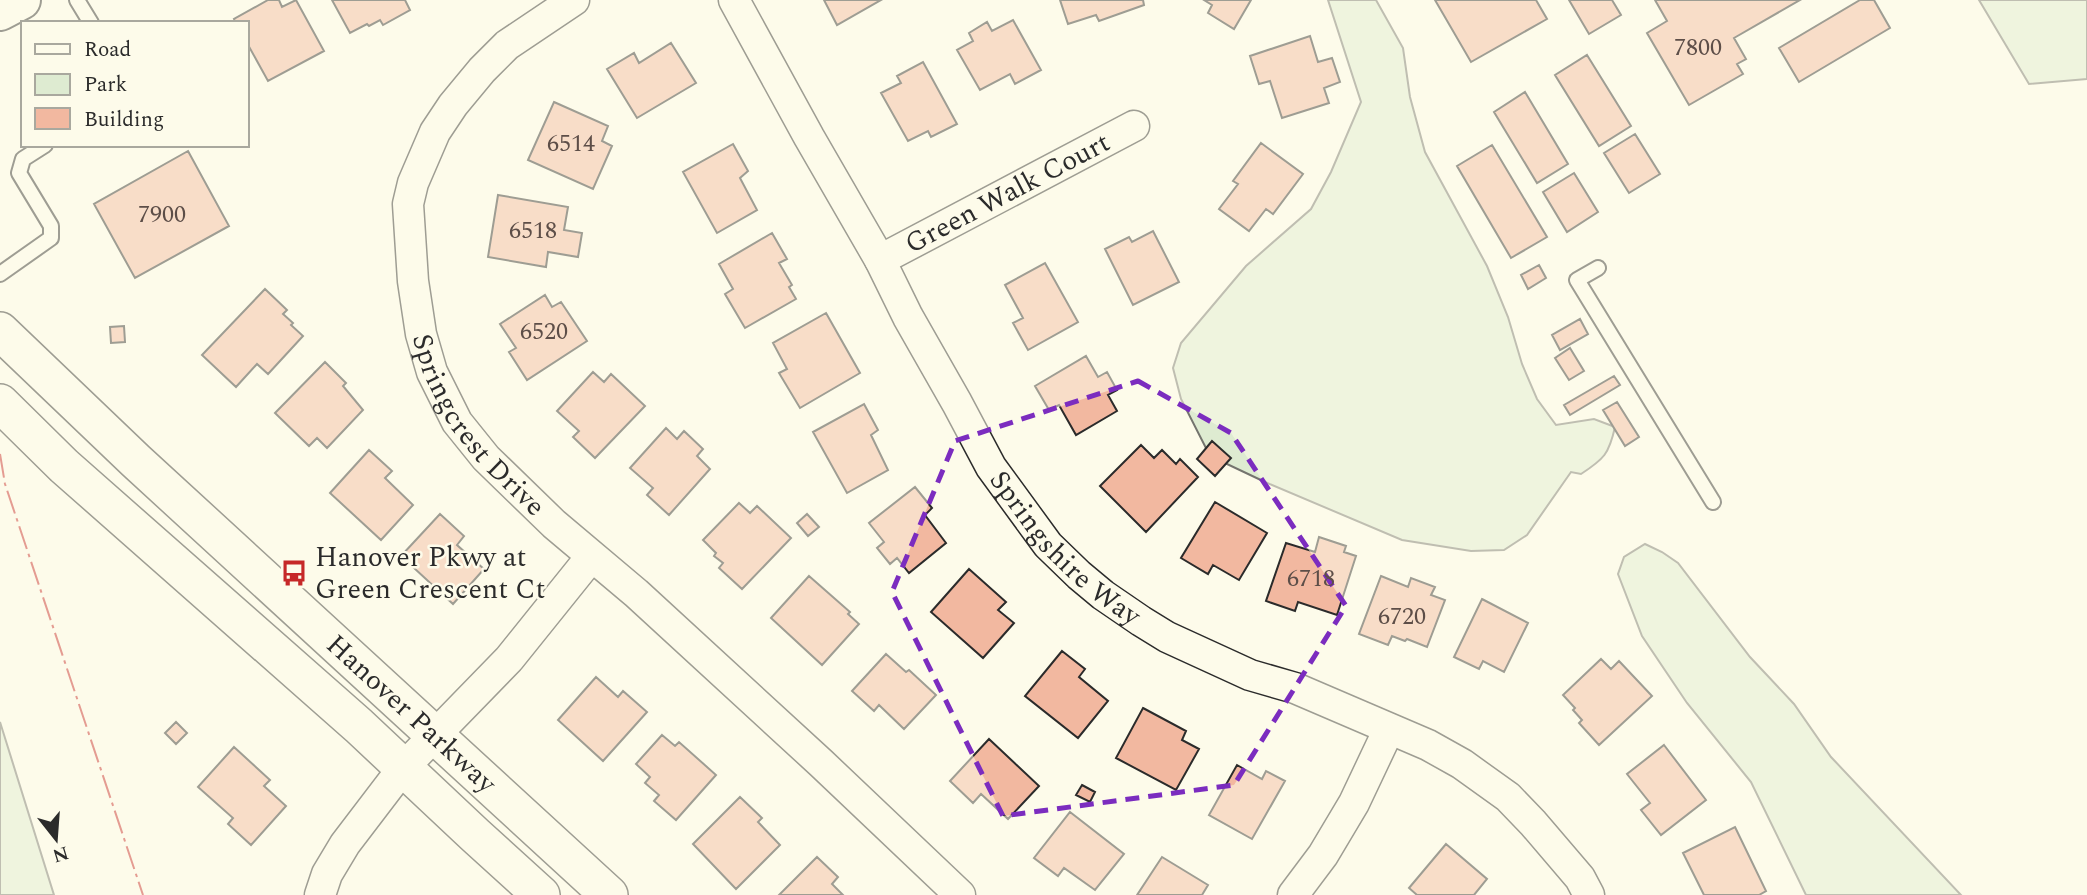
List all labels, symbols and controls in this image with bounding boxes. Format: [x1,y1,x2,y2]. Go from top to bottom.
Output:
legend [21,21,248,147]
house number: 7800 [1674,30,1722,66]
text: Road [84,34,131,66]
text: Park [84,69,128,101]
text: Building [84,104,164,136]
street label: Green Walk Court [897,121,1118,265]
house number: 6514 [547,126,595,162]
house number: 7900 [138,197,186,233]
house number: 6518 [509,213,557,249]
house number: 6520 [520,314,568,350]
street label: Springcrest Drive [400,328,556,526]
street label: Springshire Way [979,461,1151,637]
place label: Hanover Pkwy at Green Crescent Ct [315,536,546,611]
bus stop icon: Hanover Pkwy at Green Crescent Ct [279,558,309,588]
house number: 6718 [1287,561,1335,597]
house number: 6720 [1378,599,1426,635]
street label: Hanover Parkway [316,624,508,805]
north arrow [21,804,91,874]
text: N [49,838,72,870]

